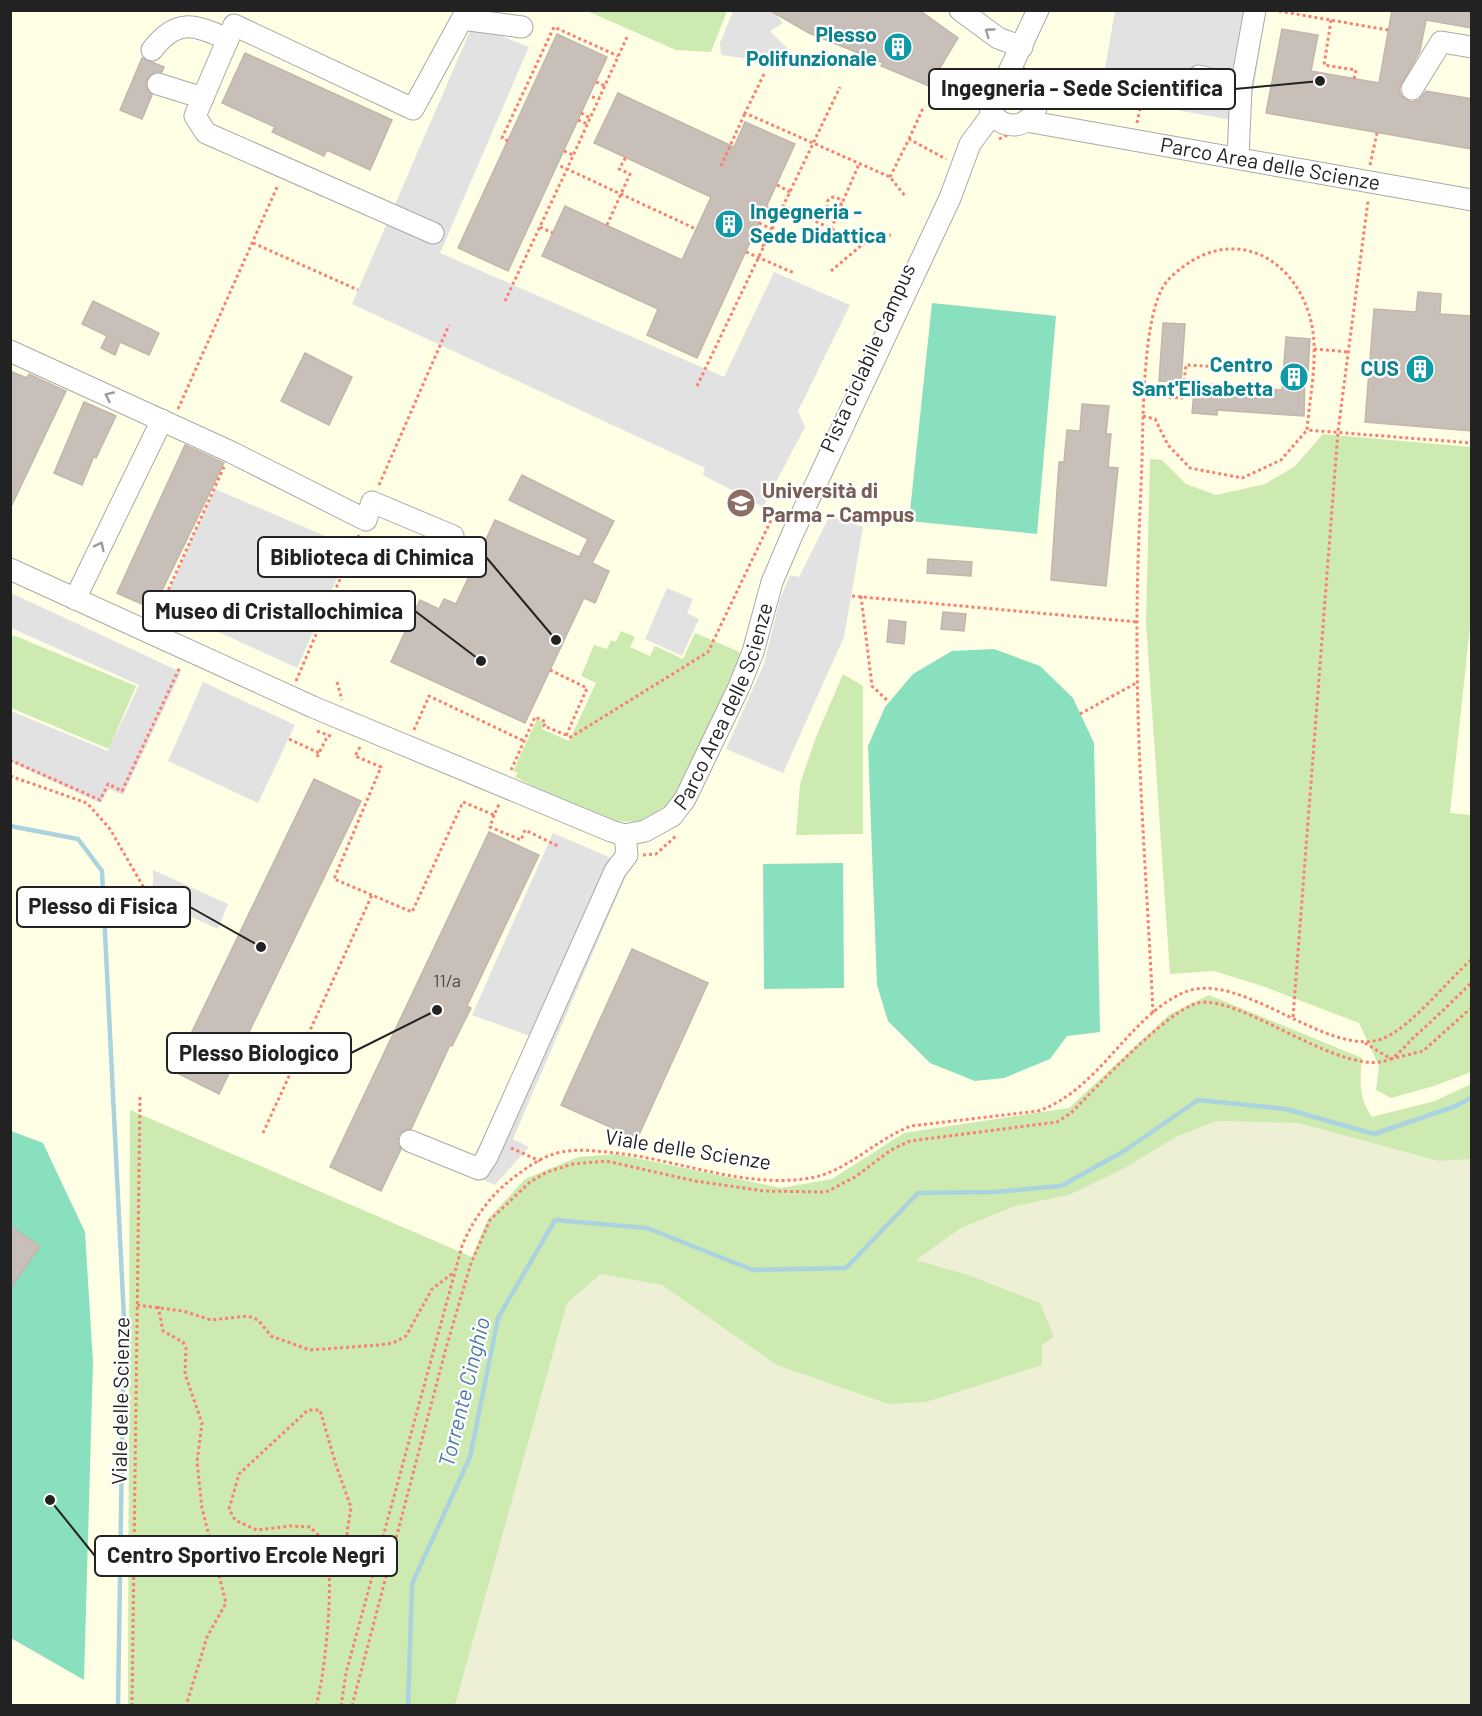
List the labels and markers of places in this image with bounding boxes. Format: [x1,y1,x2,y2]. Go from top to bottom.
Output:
place label: Plesso Polifunzionale [746,21,877,70]
building icon: Plesso Polifunzionale [882,31,914,63]
callout: Ingegneria - Sede Scientifica [929,69,1235,109]
place label: Ingegneria - Sede Didattica [750,198,886,247]
building icon: Ingegneria - Sede Didattica [713,208,745,240]
place label: Centro Sant'Elisabetta [1132,351,1273,400]
building icon: CUS [1404,353,1436,385]
place label: CUS [1361,355,1399,380]
building icon: Centro Sant'Elisabetta [1278,361,1310,393]
place label: Università di Parma - Campus [762,477,914,526]
school or university icon: Università di Parma - Campus [725,487,757,519]
callout: Biblioteca di Chimica [258,537,486,577]
callout: Museo di Cristallochimica [143,591,415,631]
callout: Plesso di Fisica [17,887,190,927]
callout: Plesso Biologico [167,1033,351,1073]
callout: Centro Sportivo Ercole Negri [95,1536,397,1576]

